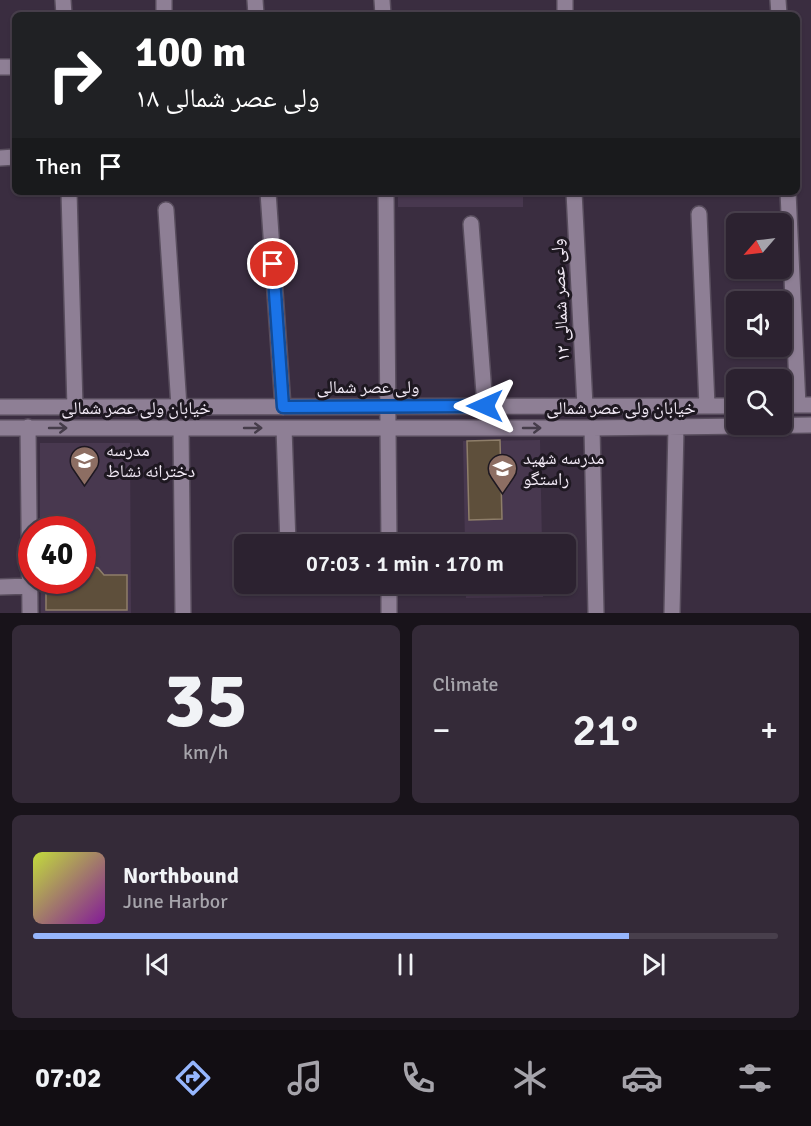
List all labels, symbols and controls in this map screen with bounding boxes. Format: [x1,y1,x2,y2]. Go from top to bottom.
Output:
text: 100 m [135,27,246,78]
icon: right [36,36,114,114]
text: ولی عصر شمالی ۱۸ [135,82,320,115]
icon: arrive [94,150,127,183]
text: Then [36,153,82,180]
north arrow [726,213,792,279]
map controls [726,213,792,435]
pin [247,238,298,289]
street label: ولی عصر شمالی ۱۲ [546,238,574,362]
icon: arrive [256,247,289,280]
button: sound [726,291,792,357]
button: search [726,369,792,435]
position arrow [453,374,517,438]
street label: ولی عصر شمالی [317,376,419,398]
street label: خیابان ولی عصر شمالی [61,397,211,419]
street label: خیابان ولی عصر شمالی [546,397,696,419]
one-way arrow [48,422,68,433]
one-way arrow [243,422,263,434]
one-way arrow [522,422,542,434]
place label: مدرسه دخترانه نشاط [106,439,195,482]
school or university icon: مدرسه دخترانه نشاط [69,444,101,486]
place label: مدرسه شهید راستگو [523,447,604,490]
school or university icon: مدرسه شهید راستگو [486,452,518,494]
speed limit sign: 40 [18,516,96,594]
text: 07:03 · 1 min · 170 m [306,550,504,577]
text: 35 [164,653,248,749]
text: Climate [433,672,498,697]
text: 21° [572,703,638,758]
text: − [433,710,450,751]
text: + [760,710,778,751]
text: km/h [183,740,228,765]
text: Northbound [123,862,239,889]
text: June Harbor [123,889,228,914]
icon: previous [141,948,174,981]
icon: pause [389,948,422,981]
icon: next [637,948,670,981]
icon: directions [172,1057,214,1099]
icon: music [284,1057,326,1099]
icon: phone [397,1057,439,1099]
icon: climate [509,1057,551,1099]
icon: car [621,1057,663,1099]
icon: filters [734,1057,776,1099]
text: 07:02 [35,1062,101,1095]

